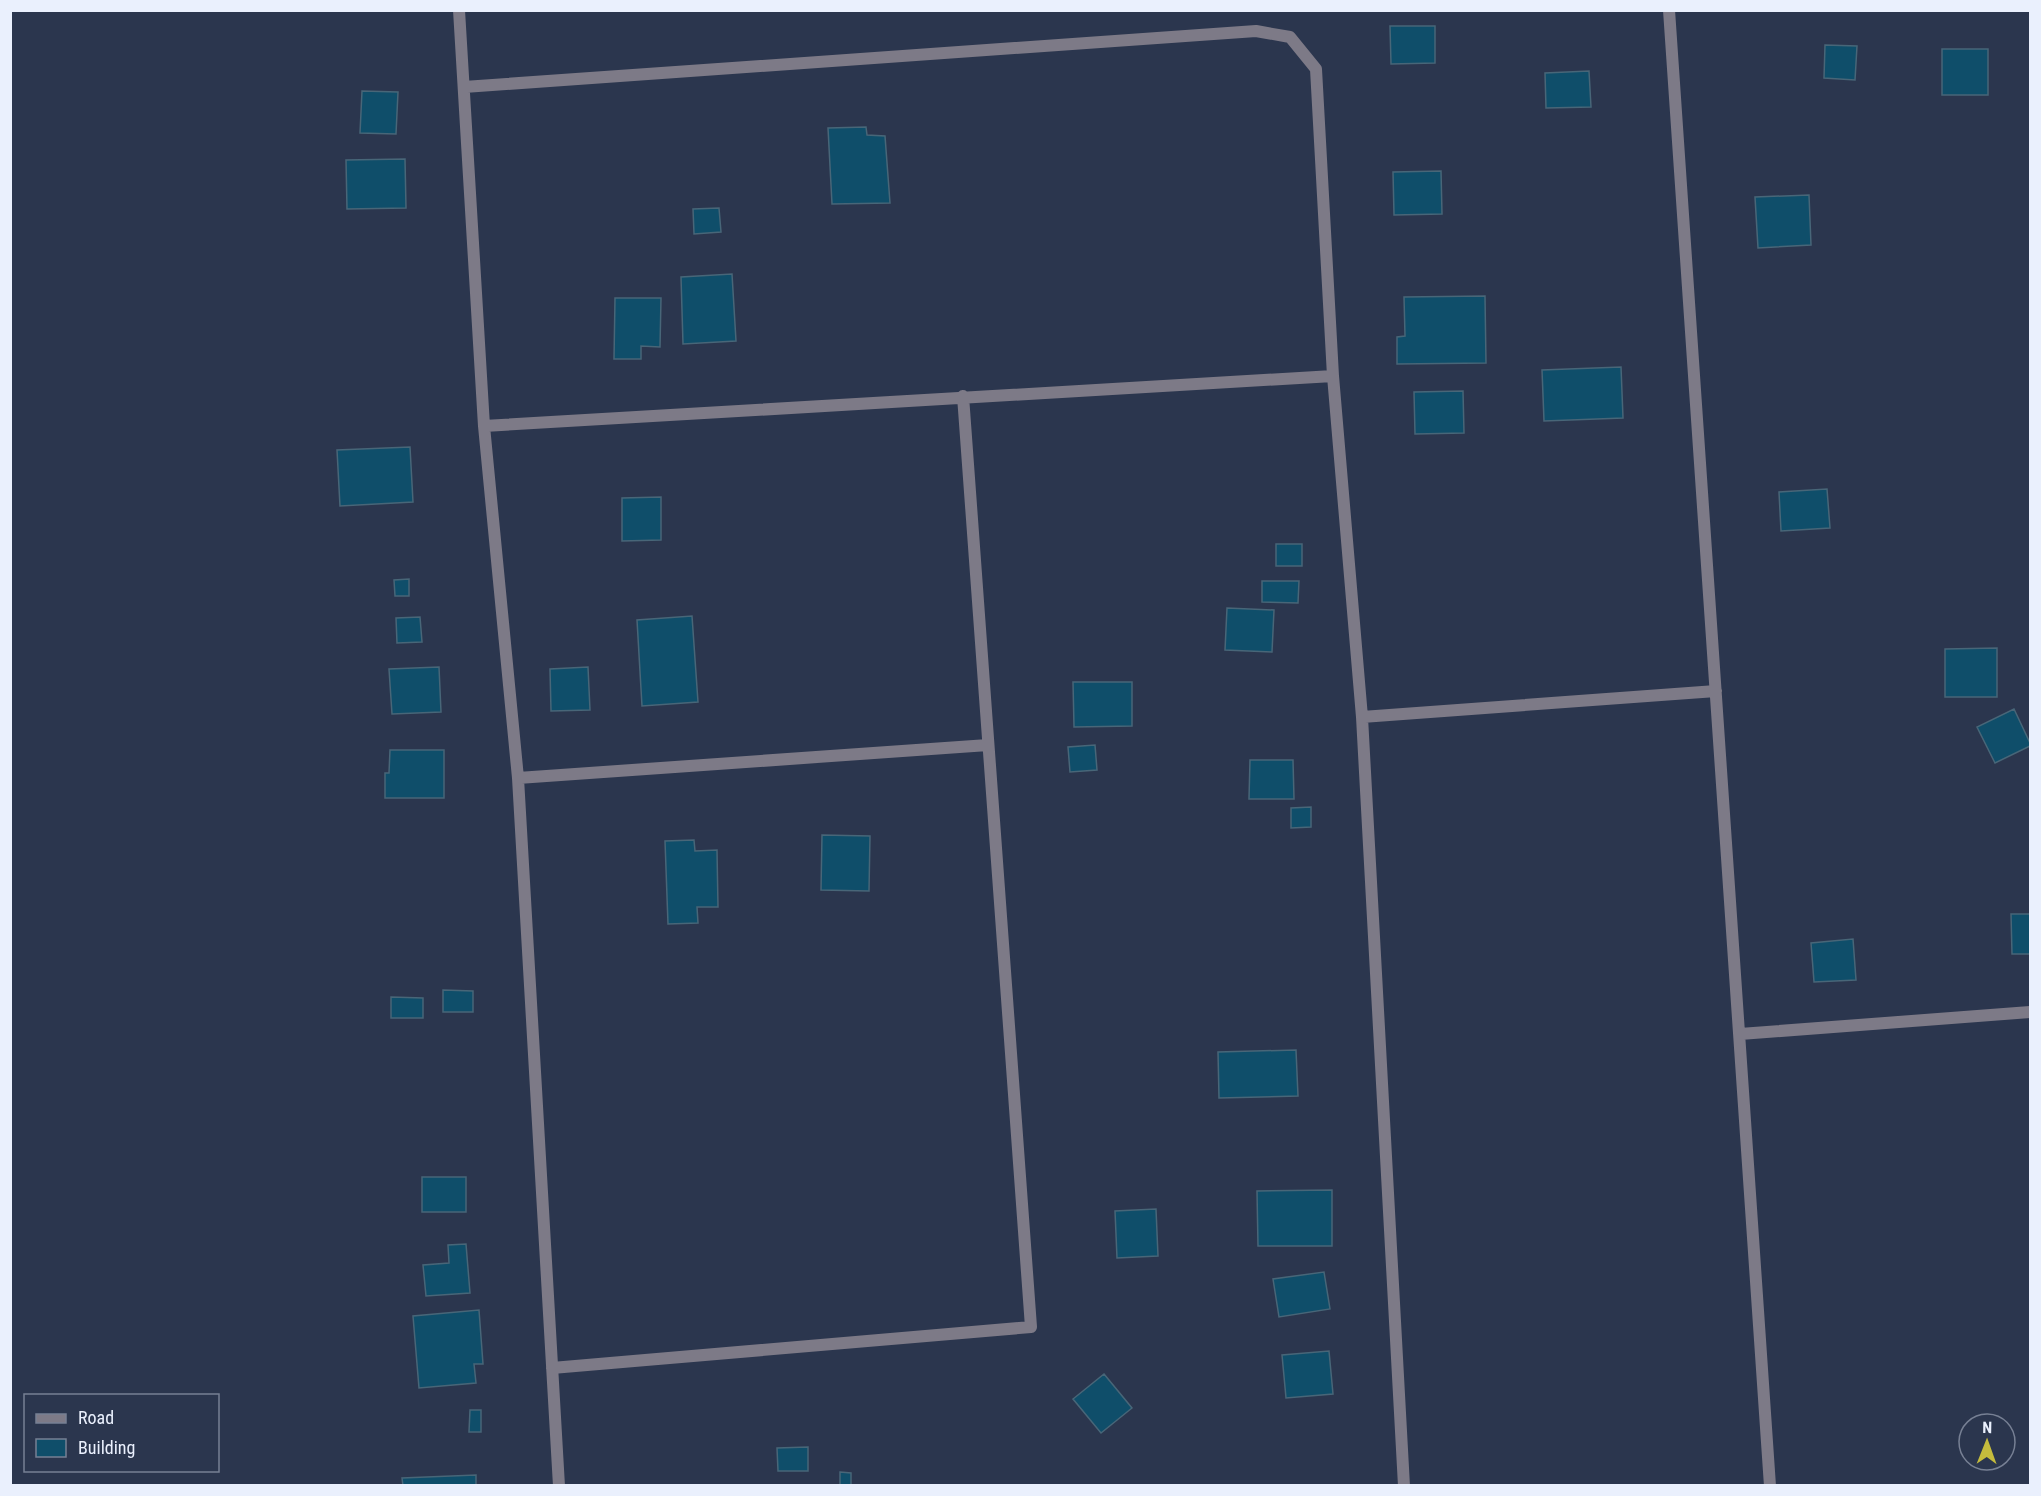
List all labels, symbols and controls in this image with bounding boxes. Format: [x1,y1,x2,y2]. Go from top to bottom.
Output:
legend [24,1394,219,1472]
text: Road [78,1407,114,1428]
north arrow [1957,1412,2017,1472]
text: N [1982,1418,1992,1437]
text: Building [78,1437,135,1458]

